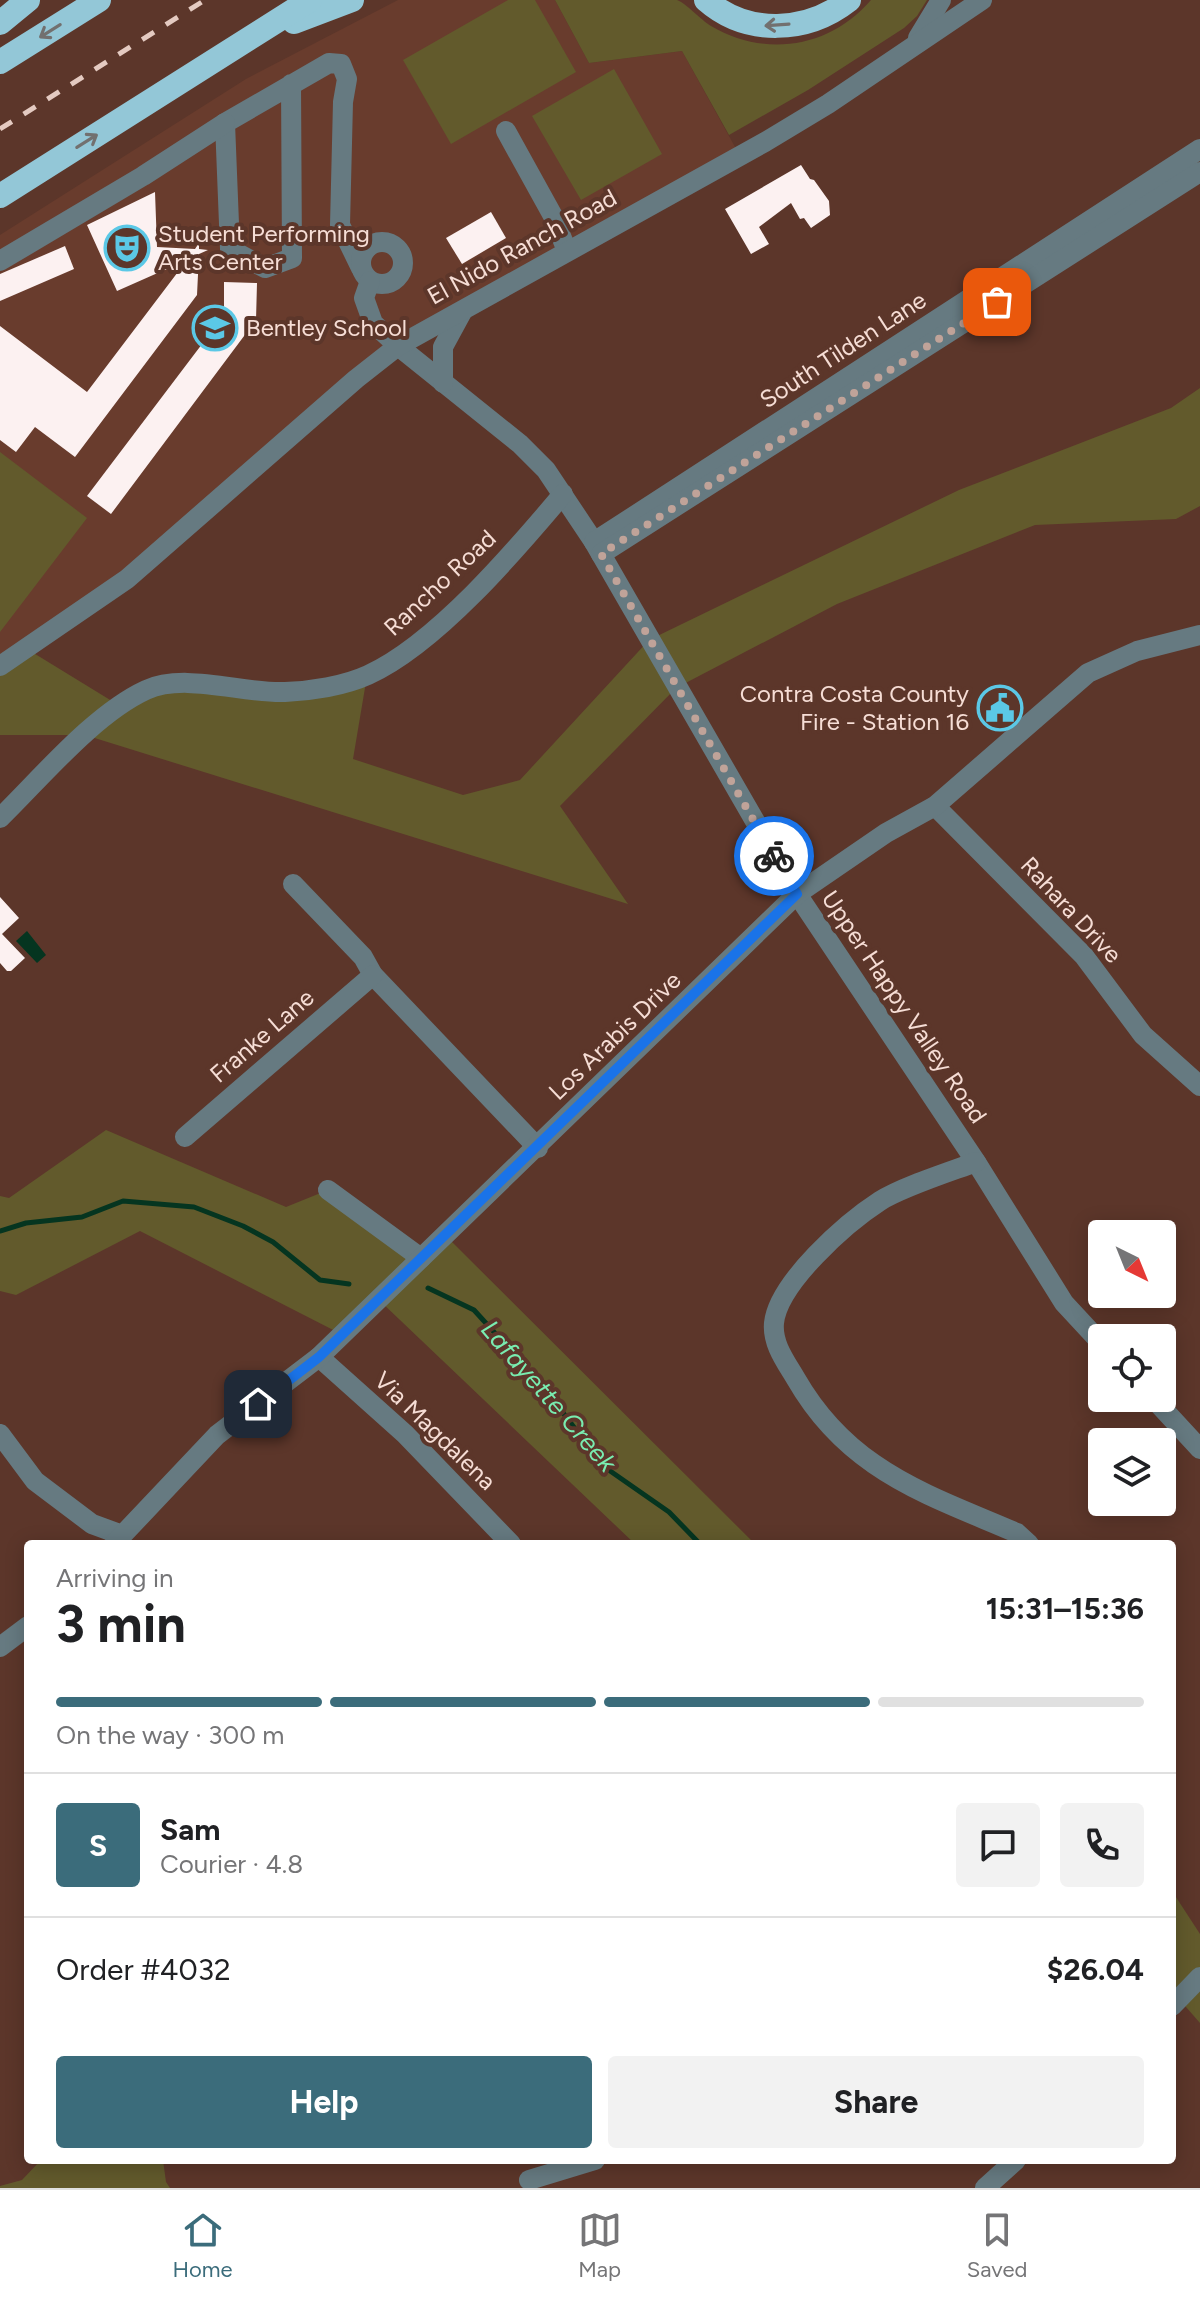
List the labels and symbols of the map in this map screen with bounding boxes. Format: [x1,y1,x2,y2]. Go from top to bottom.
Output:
one-way arrow [764,18,791,33]
one-way arrow [39,23,61,40]
one-way arrow [75,132,98,148]
street label: El Nido Ranch Road [422,183,621,311]
place label: Student Performing Arts Center [158,219,370,276]
theatre icon: Student Performing Arts Center [103,224,151,272]
pin [963,268,1031,336]
street label: South Tilden Lane [754,285,931,414]
school or university icon: Bentley School [191,304,239,352]
place label: Bentley School [246,313,407,342]
street label: Rancho Road [378,524,502,642]
place label: Contra Costa County Fire - Station 16 [740,679,969,736]
public building icon: Contra Costa County Fire - Station 16 [976,684,1024,732]
courier [734,816,814,896]
street label: Rahara Drive [1015,851,1128,969]
street label: Upper Happy Valley Road [816,885,993,1129]
street label: Los Arabis Drive [543,965,687,1106]
street label: Franke Lane [204,983,320,1089]
north arrow [1088,1220,1176,1308]
water label: Lafayette Creek [474,1314,624,1479]
street label: Via Magdalena [369,1366,502,1496]
pin [224,1370,292,1438]

